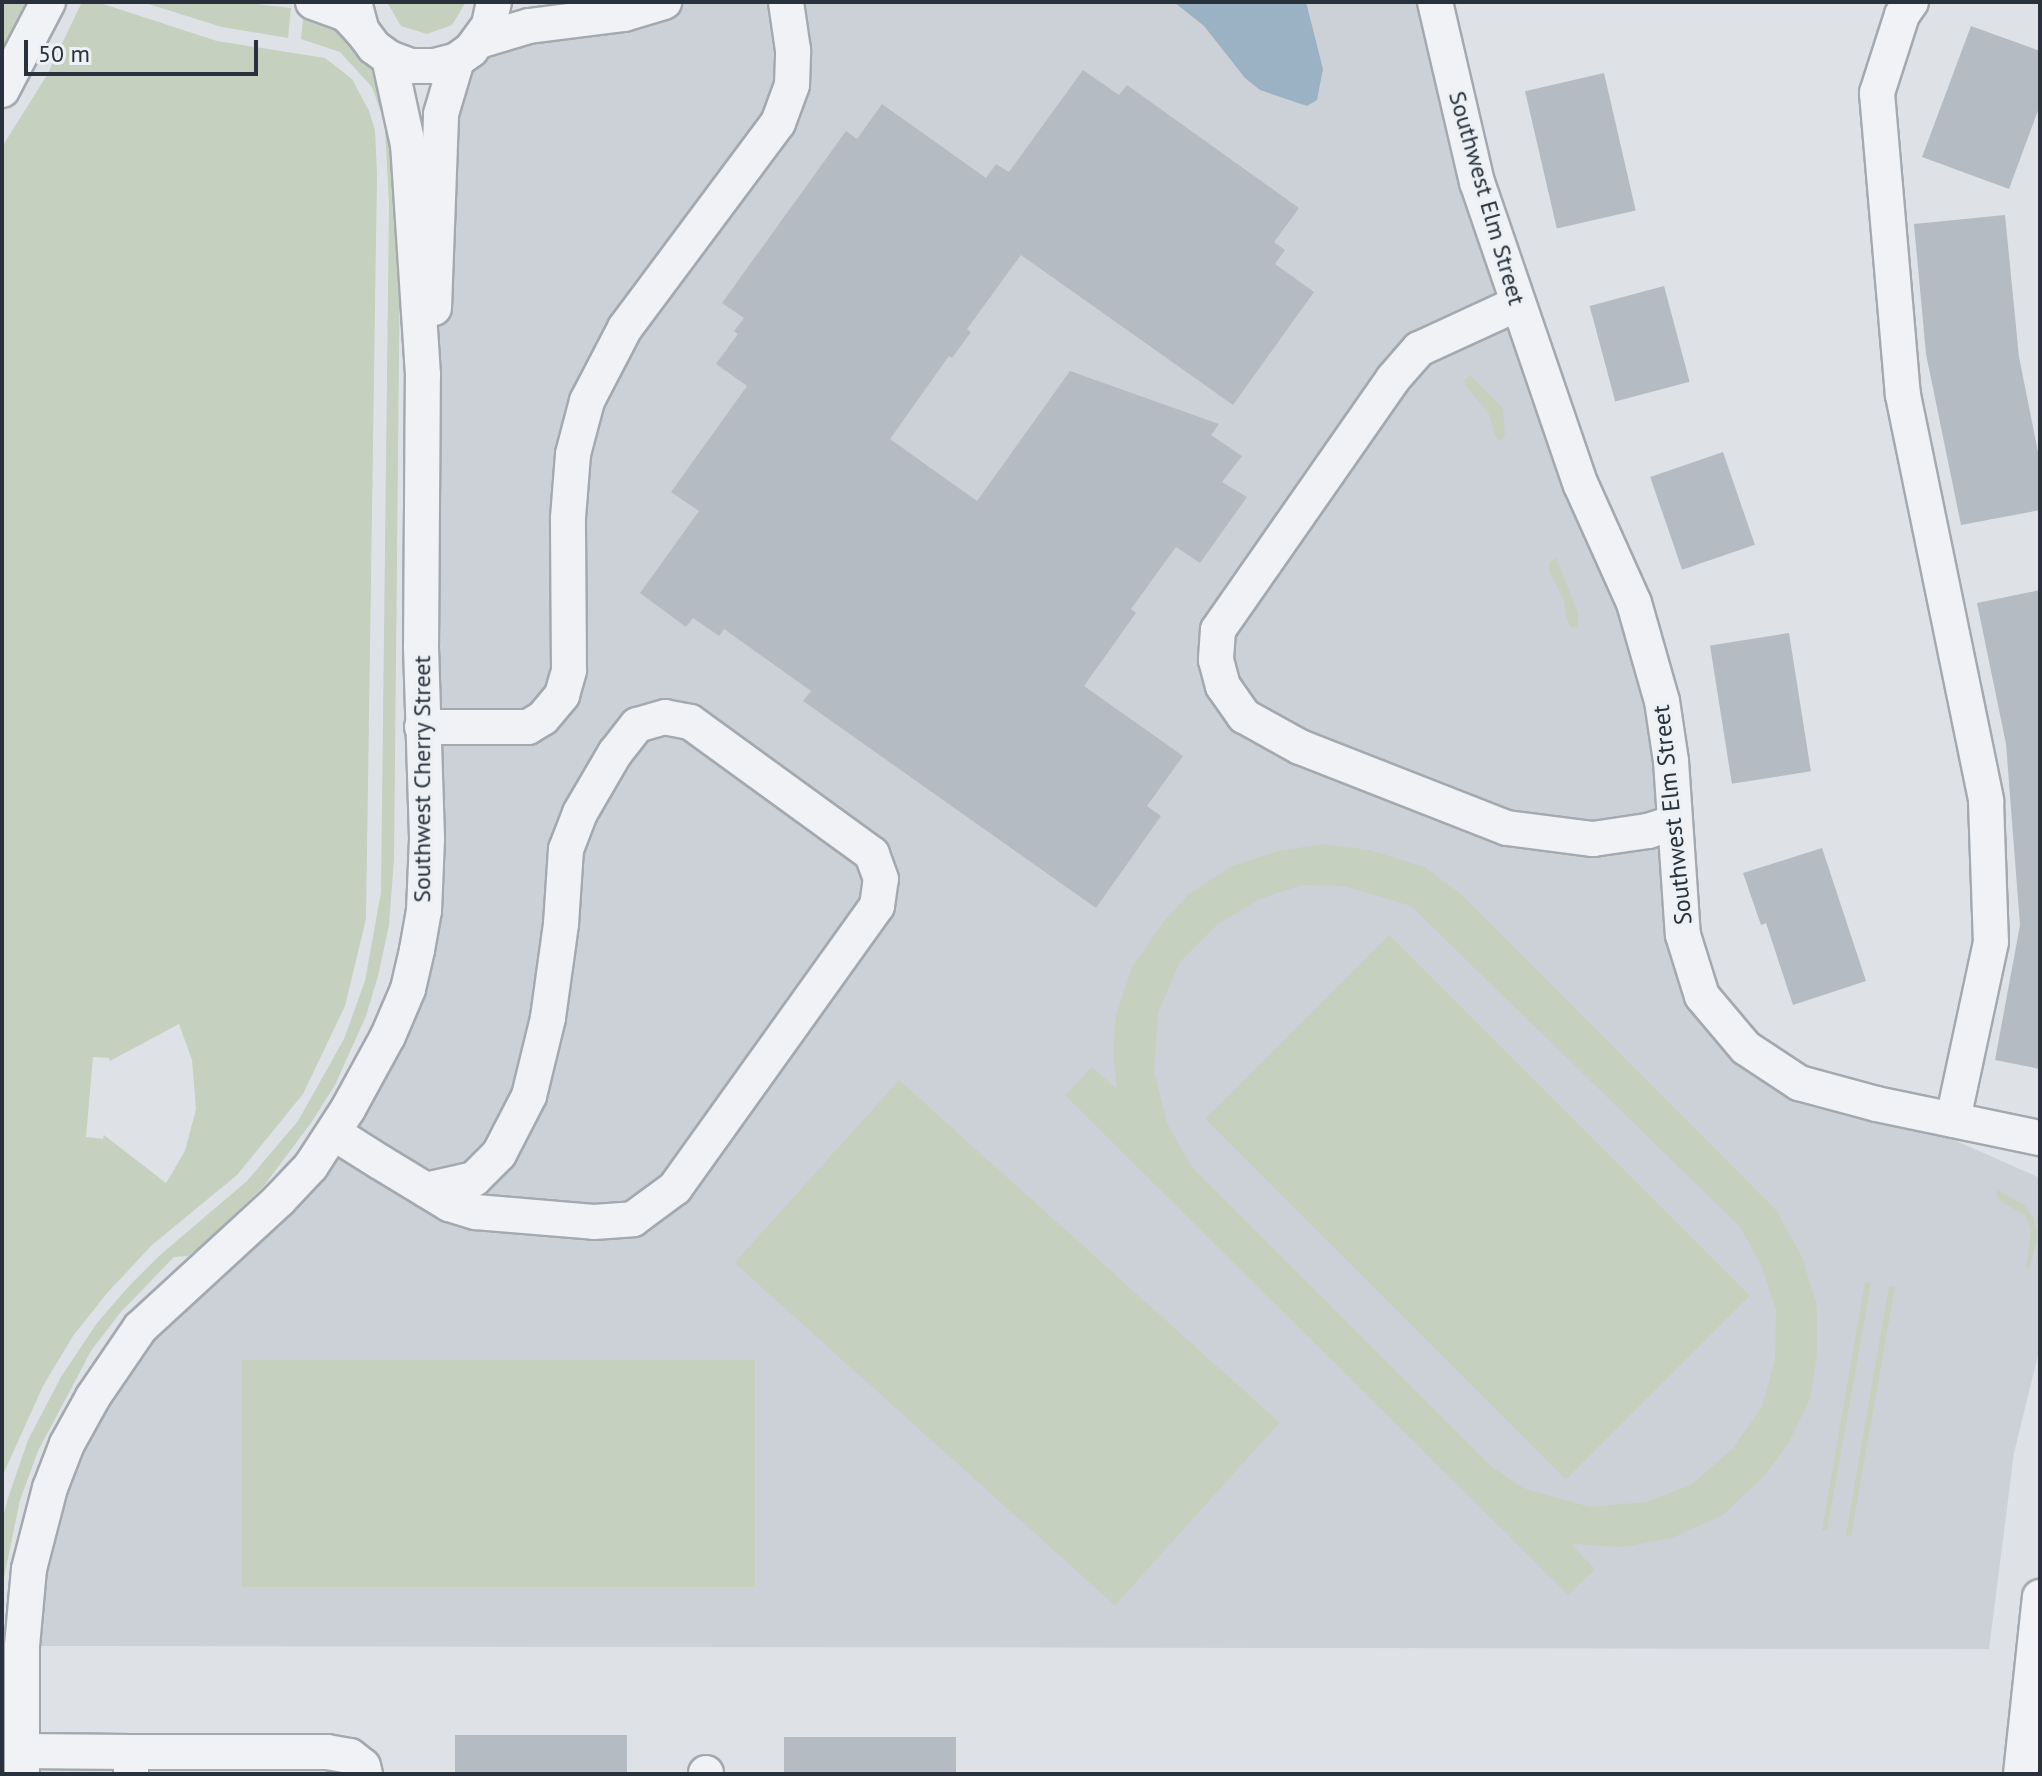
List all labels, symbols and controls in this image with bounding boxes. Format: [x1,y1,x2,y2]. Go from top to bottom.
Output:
scale bar [28,24,262,74]
text: 50 m [38,38,90,69]
street label: Southwest Elm Street [1443,88,1531,308]
street label: Southwest Cherry Street [408,655,436,903]
street label: Southwest Elm Street [1646,704,1698,926]

